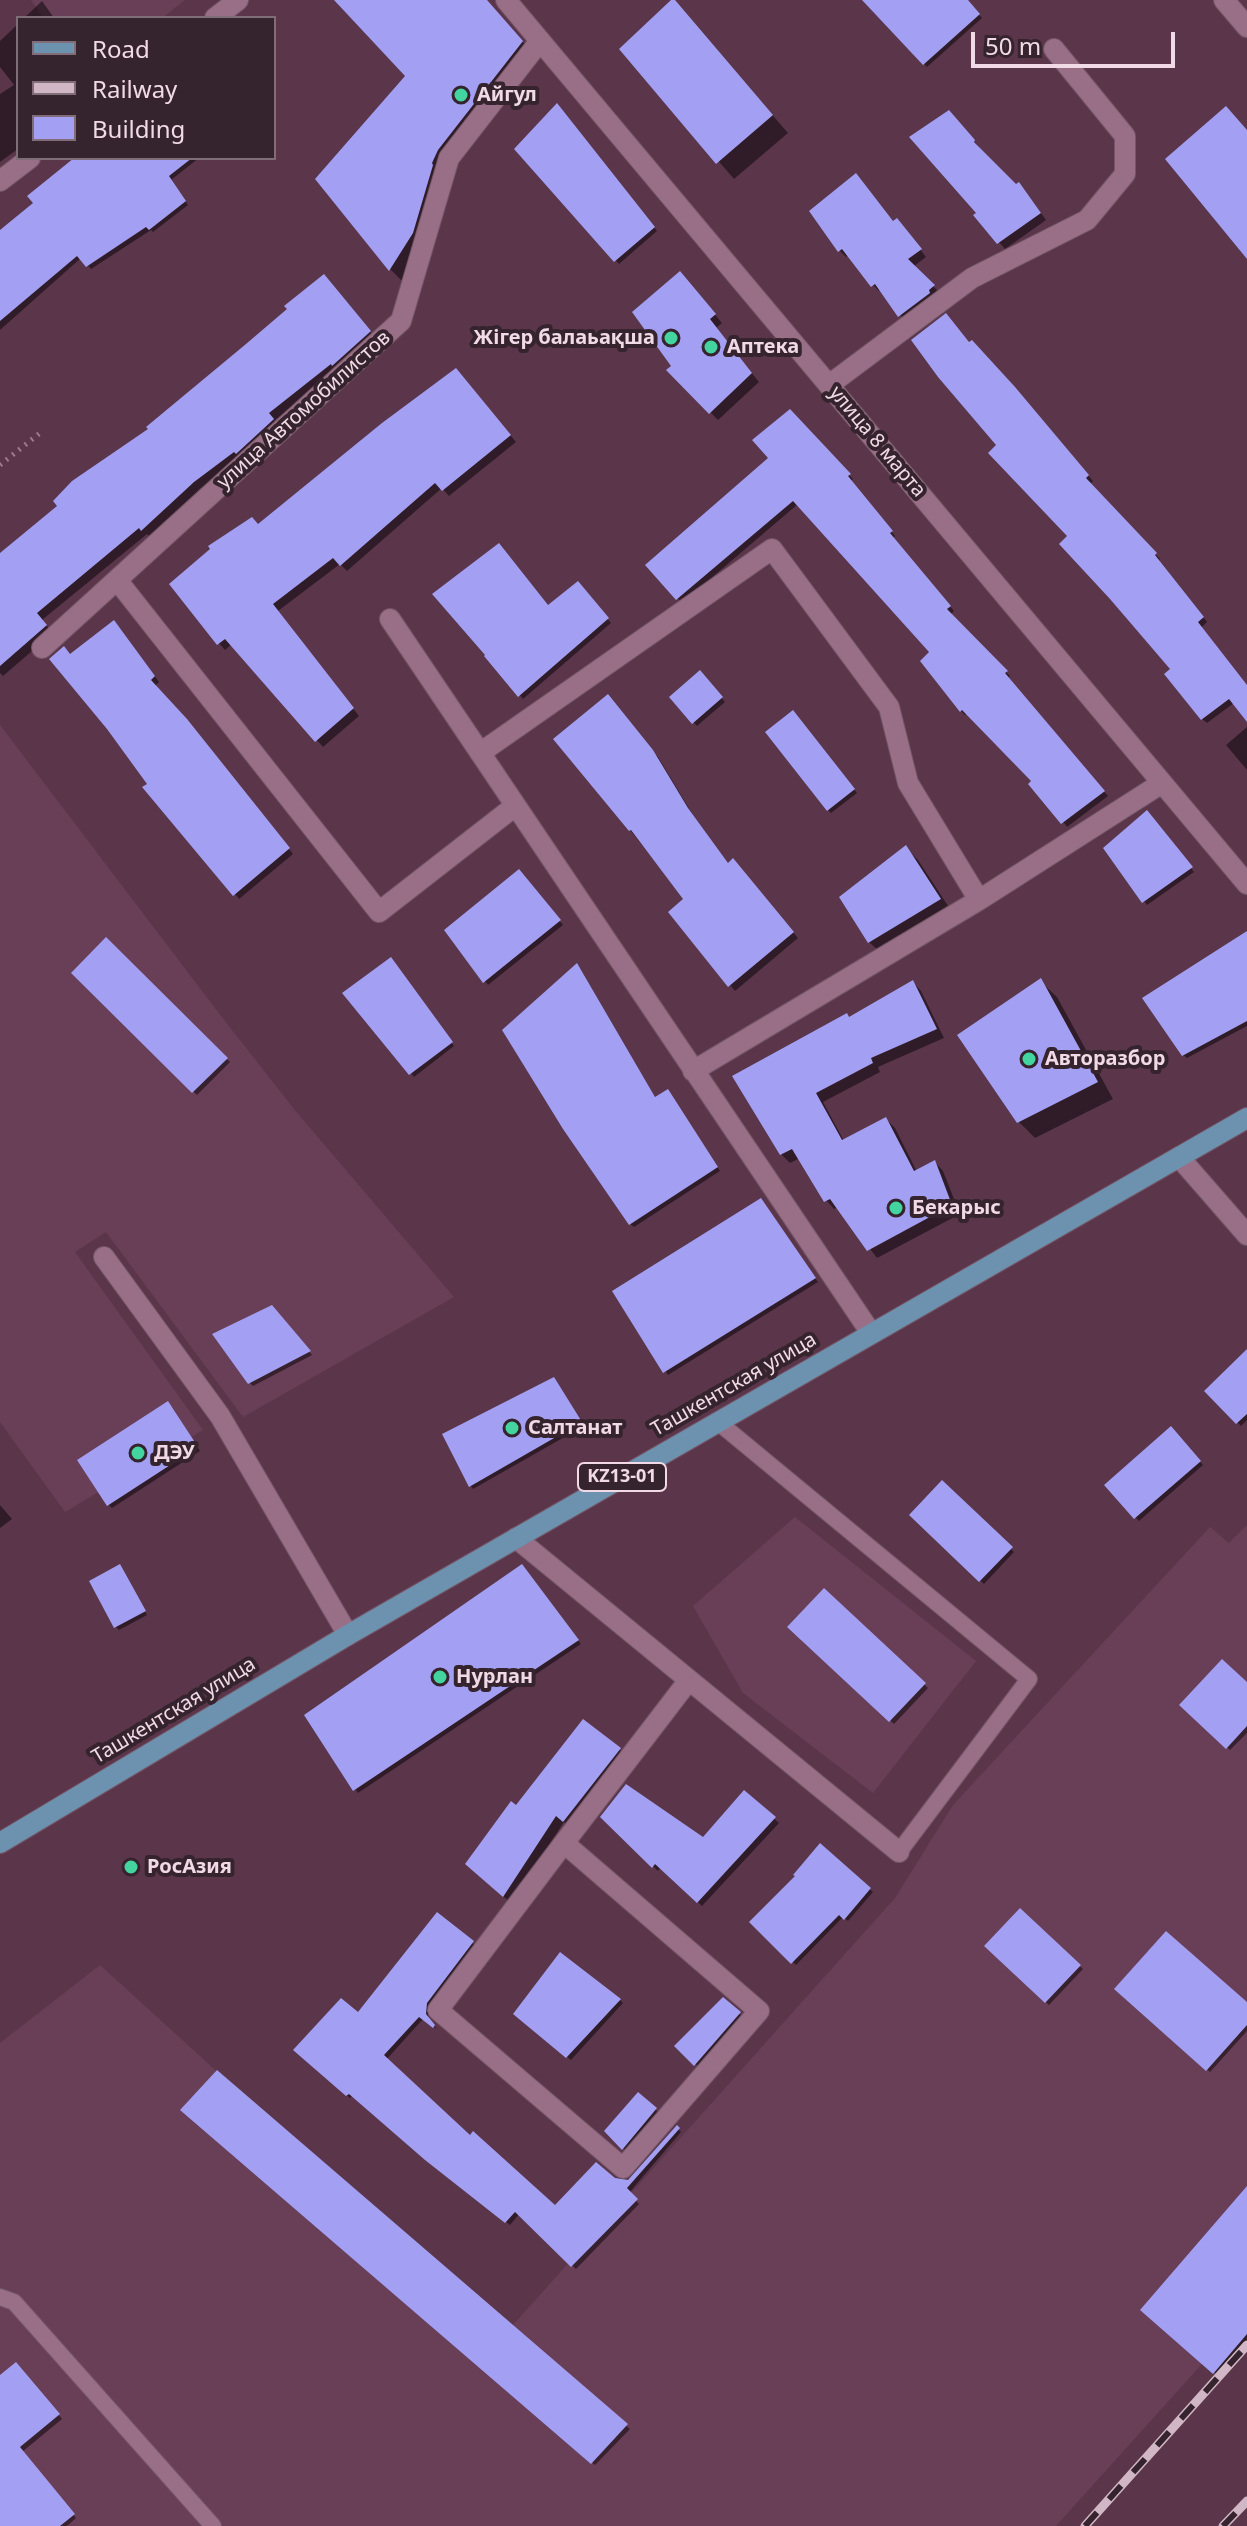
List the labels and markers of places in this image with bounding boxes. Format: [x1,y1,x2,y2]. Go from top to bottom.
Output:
place label: Айгул [477,83,537,107]
marker: Айгул [452,86,470,104]
place label: Жігер балаьақша [473,326,655,350]
marker: Жігер балаьақша [662,329,680,347]
place label: Аптека [727,335,799,359]
marker: Аптека [702,338,720,356]
place label: Авторазбор [1045,1047,1165,1071]
marker: Авторазбор [1020,1050,1038,1068]
place label: Бекарыс [912,1196,1001,1220]
marker: Бекарыс [887,1199,905,1217]
place label: Салтанат [528,1416,622,1440]
marker: Салтанат [503,1419,521,1437]
place label: ДЭУ [154,1441,195,1465]
marker: ДЭУ [129,1444,147,1462]
place label: Нурлан [456,1665,533,1689]
marker: Нурлан [431,1668,449,1686]
place label: РосАзия [147,1855,232,1879]
marker: РосАзия [122,1858,140,1876]

